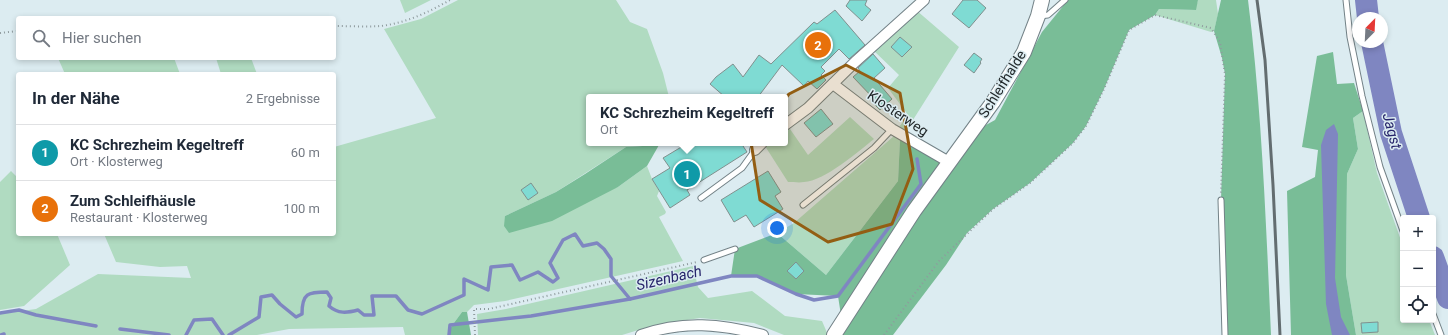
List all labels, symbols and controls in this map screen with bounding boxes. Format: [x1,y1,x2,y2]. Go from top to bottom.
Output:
north arrow [1352,12,1388,48]
search box [16,16,336,60]
icon: search [30,27,52,49]
text: Hier suchen [62,29,141,47]
pin: 2 [805,30,831,60]
street label: Schleifhalde [975,47,1029,121]
street label: Klosterweg [864,87,932,139]
text: In der Nähe [32,88,120,108]
text: 2 Ergebnisse [246,91,320,106]
popup [586,94,788,146]
text: KC Schrezheim Kegeltreff [600,104,774,122]
water label: Jagst [1379,111,1405,151]
text: Ort [600,122,618,137]
text: KC Schrezheim Kegeltreff [70,136,244,154]
text: 1 [41,145,49,160]
text: 60 m [291,145,320,160]
text: Ort · Klosterweg [70,154,163,169]
pin: 1 [674,159,700,189]
text: Zum Schleifhäusle [70,192,196,210]
text: 2 [41,201,49,216]
text: 100 m [283,201,320,216]
text: Restaurant · Klosterweg [70,210,208,225]
map controls [1400,215,1436,323]
button: + [1400,215,1436,251]
your location [767,218,787,238]
button: − [1400,251,1436,287]
water label: Sizenbach [634,262,704,294]
button: locate [1400,287,1436,323]

